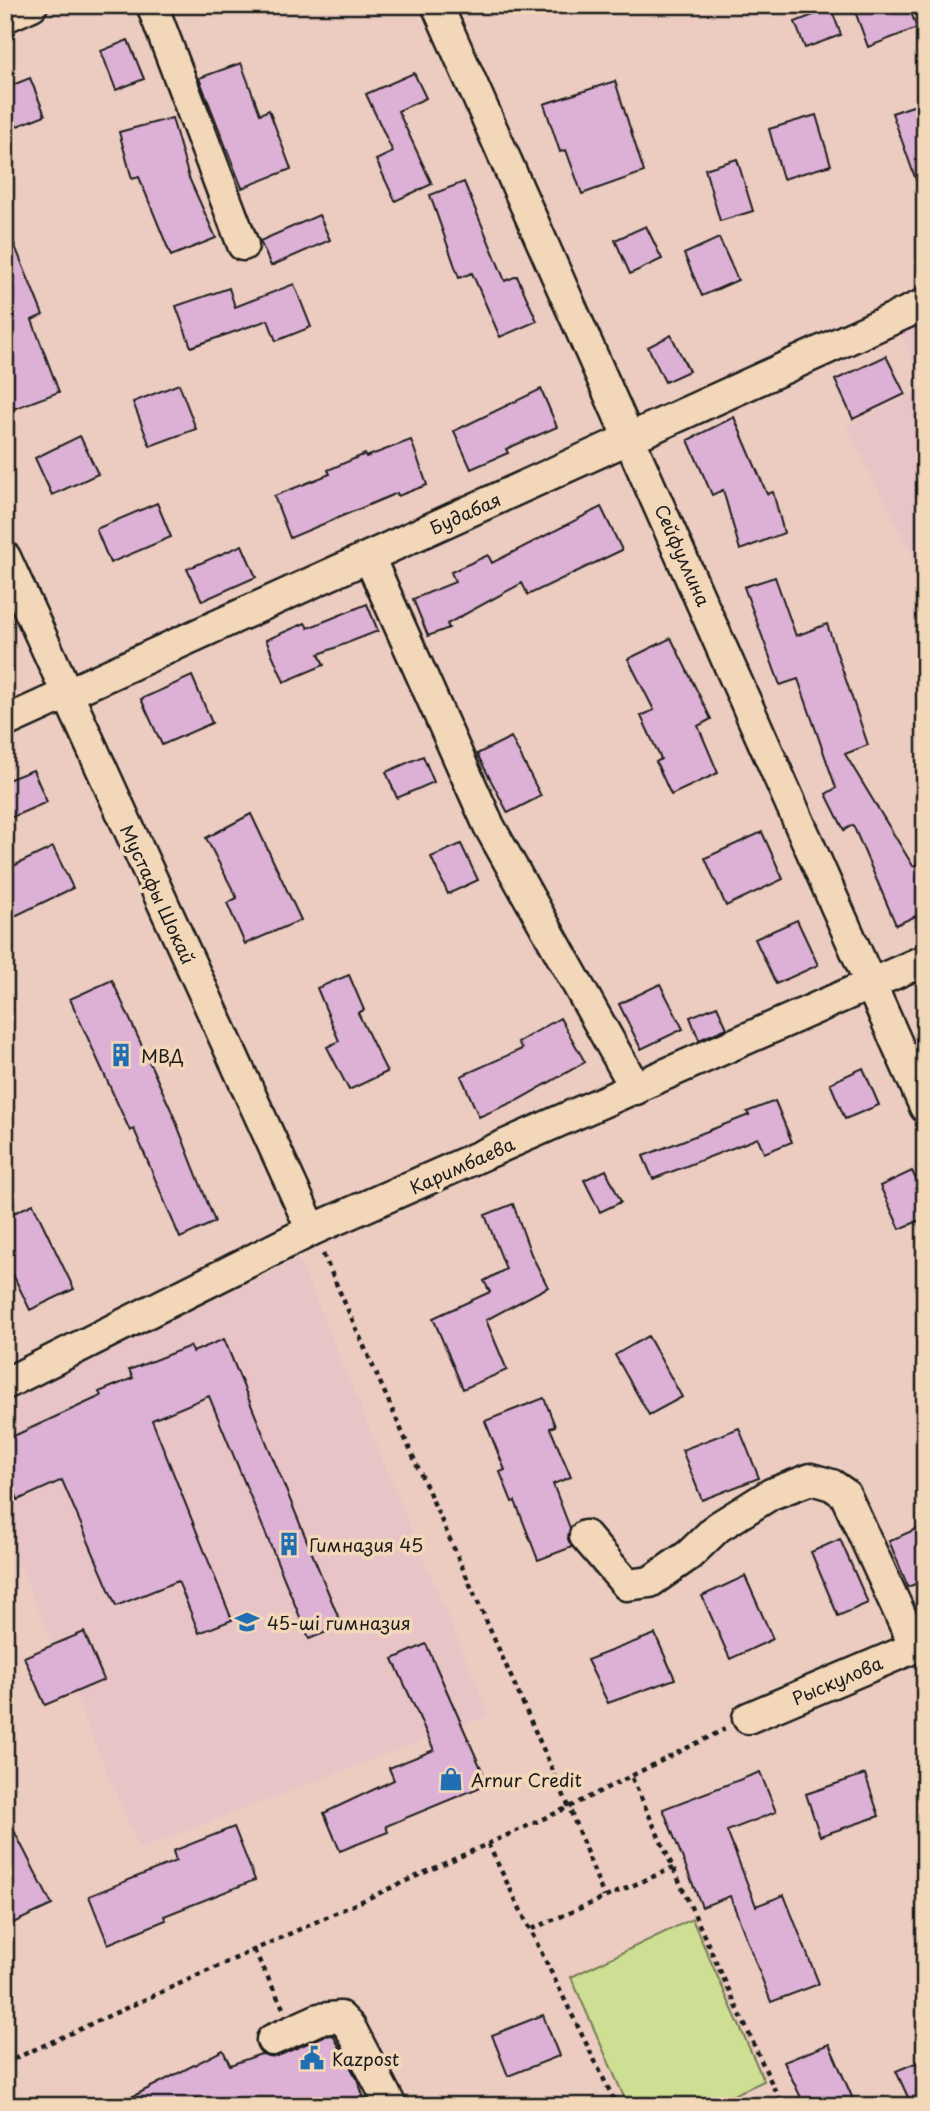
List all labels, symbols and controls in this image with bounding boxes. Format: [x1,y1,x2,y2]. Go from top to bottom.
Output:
street label: Будабая [425,485,505,541]
street label: Сейфуллина [648,500,718,611]
street label: Мустафы Шокай [114,820,202,968]
building icon: МВД [107,1041,135,1069]
place label: МВД [141,1042,184,1069]
street label: Каримбаева [405,1130,519,1200]
building icon: Гимназия 45 [275,1530,303,1558]
place label: Гимназия 45 [309,1531,423,1558]
school or university icon: 45-ші гимназия [233,1608,261,1636]
place label: 45-ші гимназия [267,1609,411,1636]
street label: Рыскулова [788,1649,887,1711]
shop icon: Arnur Credit [437,1765,465,1793]
place label: Arnur Credit [471,1766,582,1793]
public building icon: Kazpost [298,2044,326,2072]
place label: Kazpost [332,2045,399,2072]

